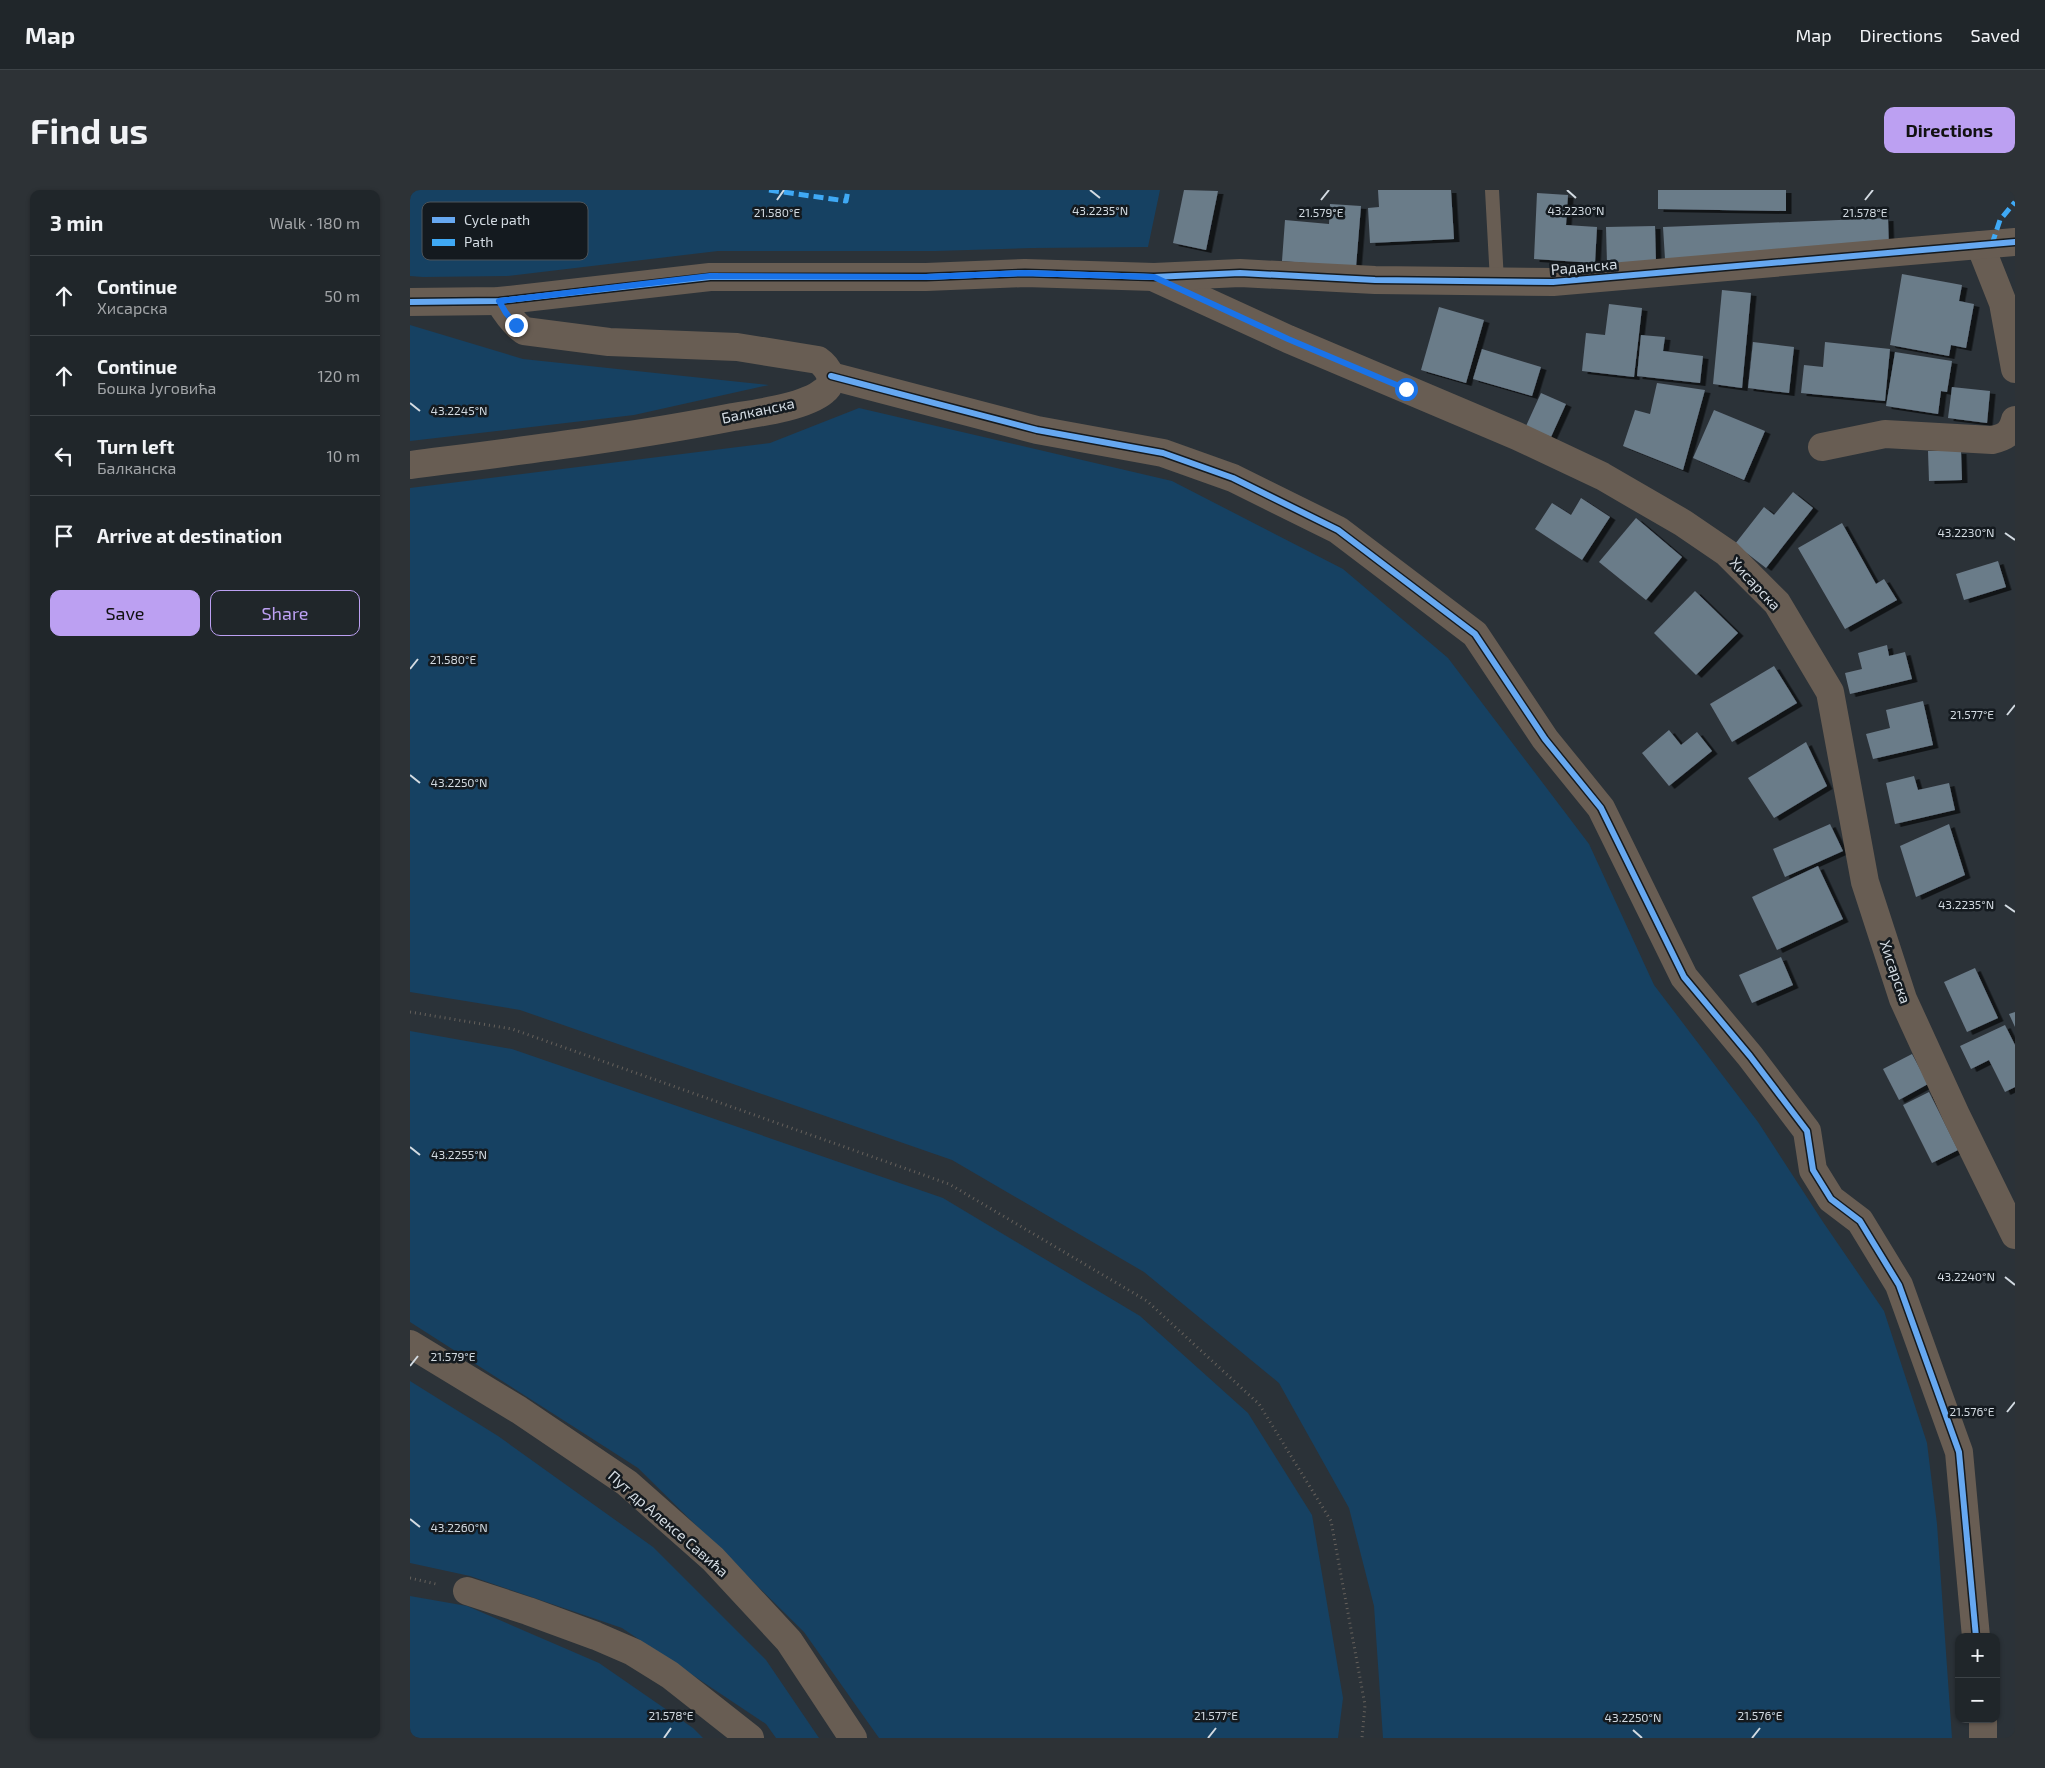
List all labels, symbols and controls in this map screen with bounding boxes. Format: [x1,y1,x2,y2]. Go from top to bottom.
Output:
text: Map [25,20,75,49]
text: Map [1795,24,1832,46]
text: Directions [1860,24,1943,46]
text: Saved [1971,24,2020,46]
button: Directions [1884,107,2015,153]
text: Find us [30,109,148,151]
legend [422,202,588,260]
text: 43.2235°N [1072,203,1128,217]
text: 43.2230°N [1547,203,1605,217]
text: 21.580°E [754,205,800,219]
text: 21.579°E [1299,205,1344,219]
text: 21.578°E [1842,205,1888,219]
text: 3 min [50,210,103,235]
text: Cycle path [464,211,530,228]
text: Walk · 180 m [269,213,360,232]
text: Path [464,233,493,250]
street label: Раданска [1550,254,1618,278]
text: Continue [97,275,177,298]
icon: ahead [50,282,78,310]
text: 50 m [324,286,360,305]
text: Хисарска [97,298,168,317]
route end [505,314,528,337]
text: Continue [97,355,177,378]
icon: ahead [50,362,78,390]
text: 120 m [317,366,360,385]
text: Бошка Југовића [97,378,216,397]
route start [1395,378,1418,401]
street label: Балканска [720,393,796,427]
text: 43.2245°N [431,403,487,417]
text: Turn left [97,435,174,458]
icon: left [50,442,78,470]
text: 10 m [326,446,360,465]
text: Балканска [97,458,176,477]
icon: arrive [50,522,78,550]
text: Arrive at destination [97,524,282,547]
text: 43.2230°N [1937,525,1995,539]
street label: Хисарска [1727,553,1785,614]
button: Save [50,590,200,636]
button: Share [210,590,360,636]
text: 21.580°E [430,652,476,666]
text: 21.577°E [1950,707,1994,721]
text: 43.2250°N [431,775,487,789]
text: 43.2235°N [1938,897,1994,911]
street label: Хисарска [1877,937,1915,1006]
text: 43.2255°N [431,1147,487,1161]
text: 43.2240°N [1937,1269,1995,1283]
text: 21.579°E [431,1349,476,1363]
text: 21.576°E [1950,1404,1995,1418]
street label: Пут др Алексе Савића [604,1466,732,1581]
text: 43.2260°N [430,1520,488,1534]
map controls [1955,1633,2000,1723]
button: + [1955,1633,2000,1678]
button: − [1955,1678,2000,1723]
text: 21.578°E [648,1708,694,1722]
text: 21.577°E [1194,1708,1238,1722]
text: 21.576°E [1738,1708,1783,1722]
text: 43.2250°N [1605,1710,1661,1724]

